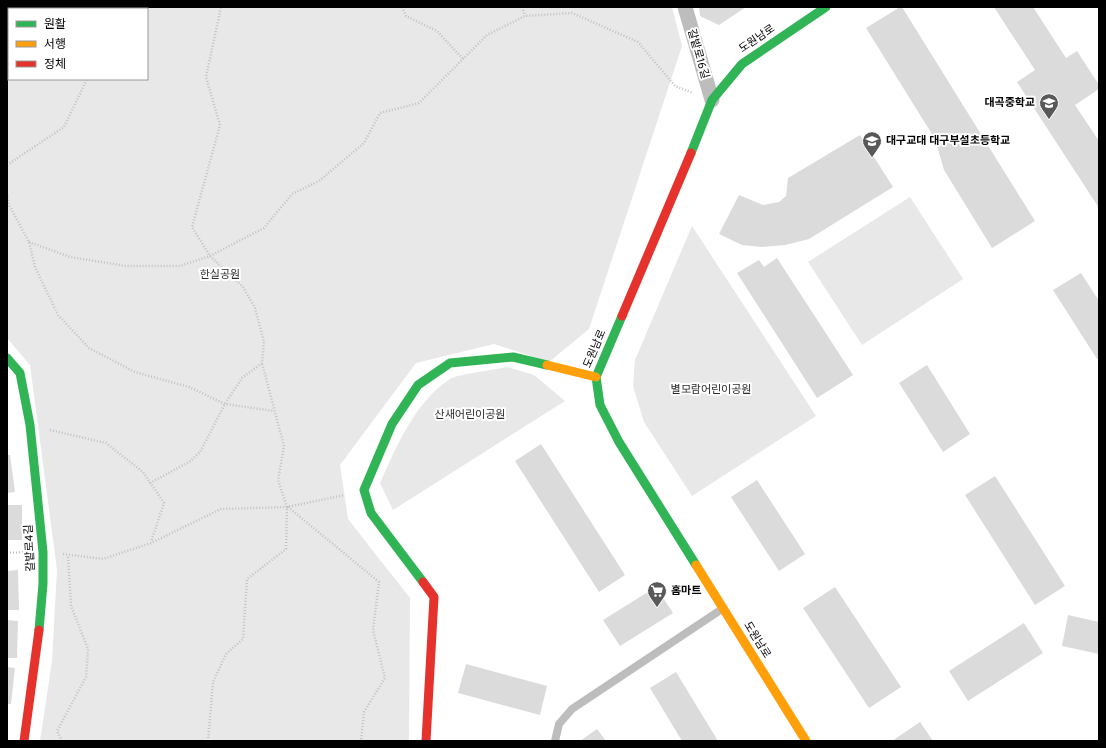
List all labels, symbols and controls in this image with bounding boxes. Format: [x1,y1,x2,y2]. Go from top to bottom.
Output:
legend [8,8,148,80]
text: 원활 [44,17,66,33]
street label: 도원남로 [736,22,778,56]
street label: 갈밭로16길 [684,27,712,81]
text: 서행 [44,37,66,53]
text: 정체 [44,57,66,73]
school or university icon: 대곡중학교 [1038,92,1060,120]
place label: 대곡중학교 [984,96,1035,110]
school or university icon: 대구교대 대구부설초등학교 [861,130,883,158]
place label: 대구교대 대구부설초등학교 [886,134,1010,148]
park label: 한실공원 [200,268,240,282]
street label: 도원남로 [581,328,609,370]
park label: 별모람어린이공원 [671,383,751,397]
park label: 산새어린이공원 [435,408,505,422]
street label: 갈밭로4길 [22,524,38,572]
supermarket icon: 홈마트 [646,580,668,608]
place label: 홈마트 [671,584,701,598]
street label: 도원남로 [740,619,774,661]

